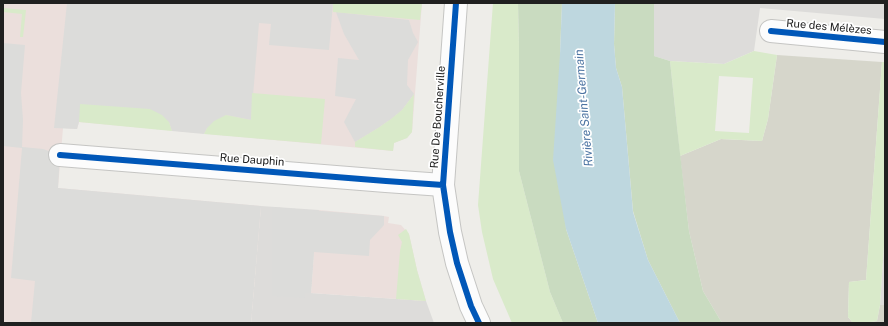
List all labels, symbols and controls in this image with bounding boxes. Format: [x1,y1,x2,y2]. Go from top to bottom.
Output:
street label: Rue des Mélèzes [786,17,872,37]
water label: Rivière Saint-Germain [572,49,596,167]
street label: Rue De Boucherville [428,65,448,169]
street label: Rue Dauphin [219,151,285,169]

